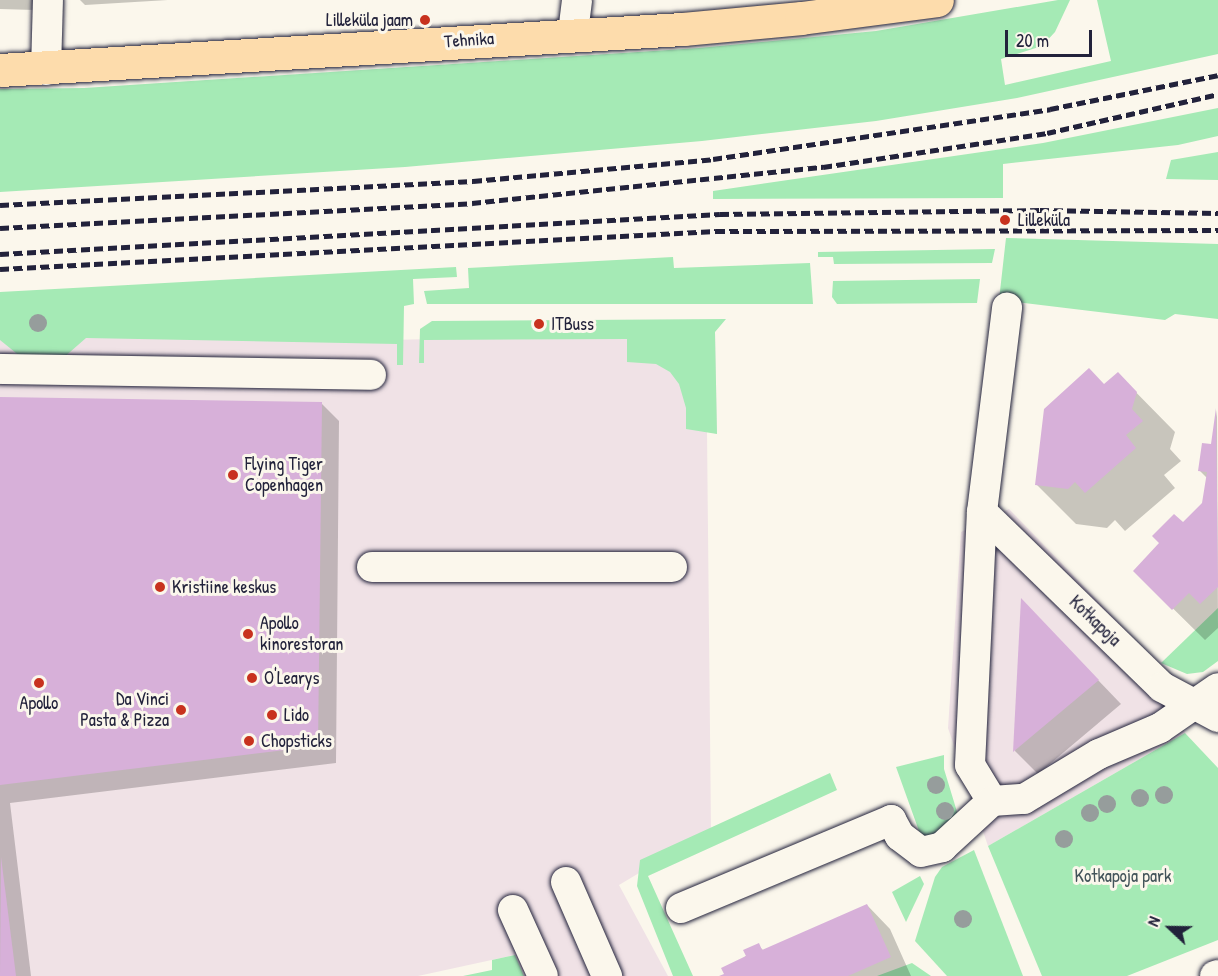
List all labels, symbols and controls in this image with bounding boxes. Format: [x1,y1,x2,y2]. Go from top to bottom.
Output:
place label: Lilleküla jaam [326,9,413,31]
marker: Lilleküla jaam [418,13,432,27]
scale bar [1008,18,1095,56]
street label: Tehnika [443,27,495,53]
text: 20 m [1016,28,1049,53]
place label: Lilleküla [1018,209,1070,231]
marker: Lilleküla [996,211,1014,229]
place label: ITBuss [551,313,594,335]
marker: ITBuss [532,317,546,331]
place label: Flying Tiger Copenhagen [245,454,323,496]
marker: Flying Tiger Copenhagen [226,468,240,482]
place label: Kristiine keskus [172,576,276,598]
marker: Kristiine keskus [153,580,167,594]
street label: Kotkapoja [1065,591,1125,651]
place label: Apollo kinorestoran [260,613,343,656]
marker: Apollo kinorestoran [241,627,255,641]
place label: O'Learys [264,667,319,689]
marker: O'Learys [245,671,259,685]
marker: Apollo [32,676,46,690]
place label: Da Vinci Pasta & Pizza [80,689,169,732]
place label: Apollo [20,692,58,714]
marker: Da Vinci Pasta & Pizza [174,703,188,717]
place label: Lido [284,704,309,726]
marker: Lido [265,708,279,722]
place label: Chopsticks [261,730,332,752]
marker: Chopsticks [242,734,256,748]
park label: Kotkapoja park [1075,865,1171,887]
north arrow [1140,898,1200,958]
text: N [1142,913,1165,929]

